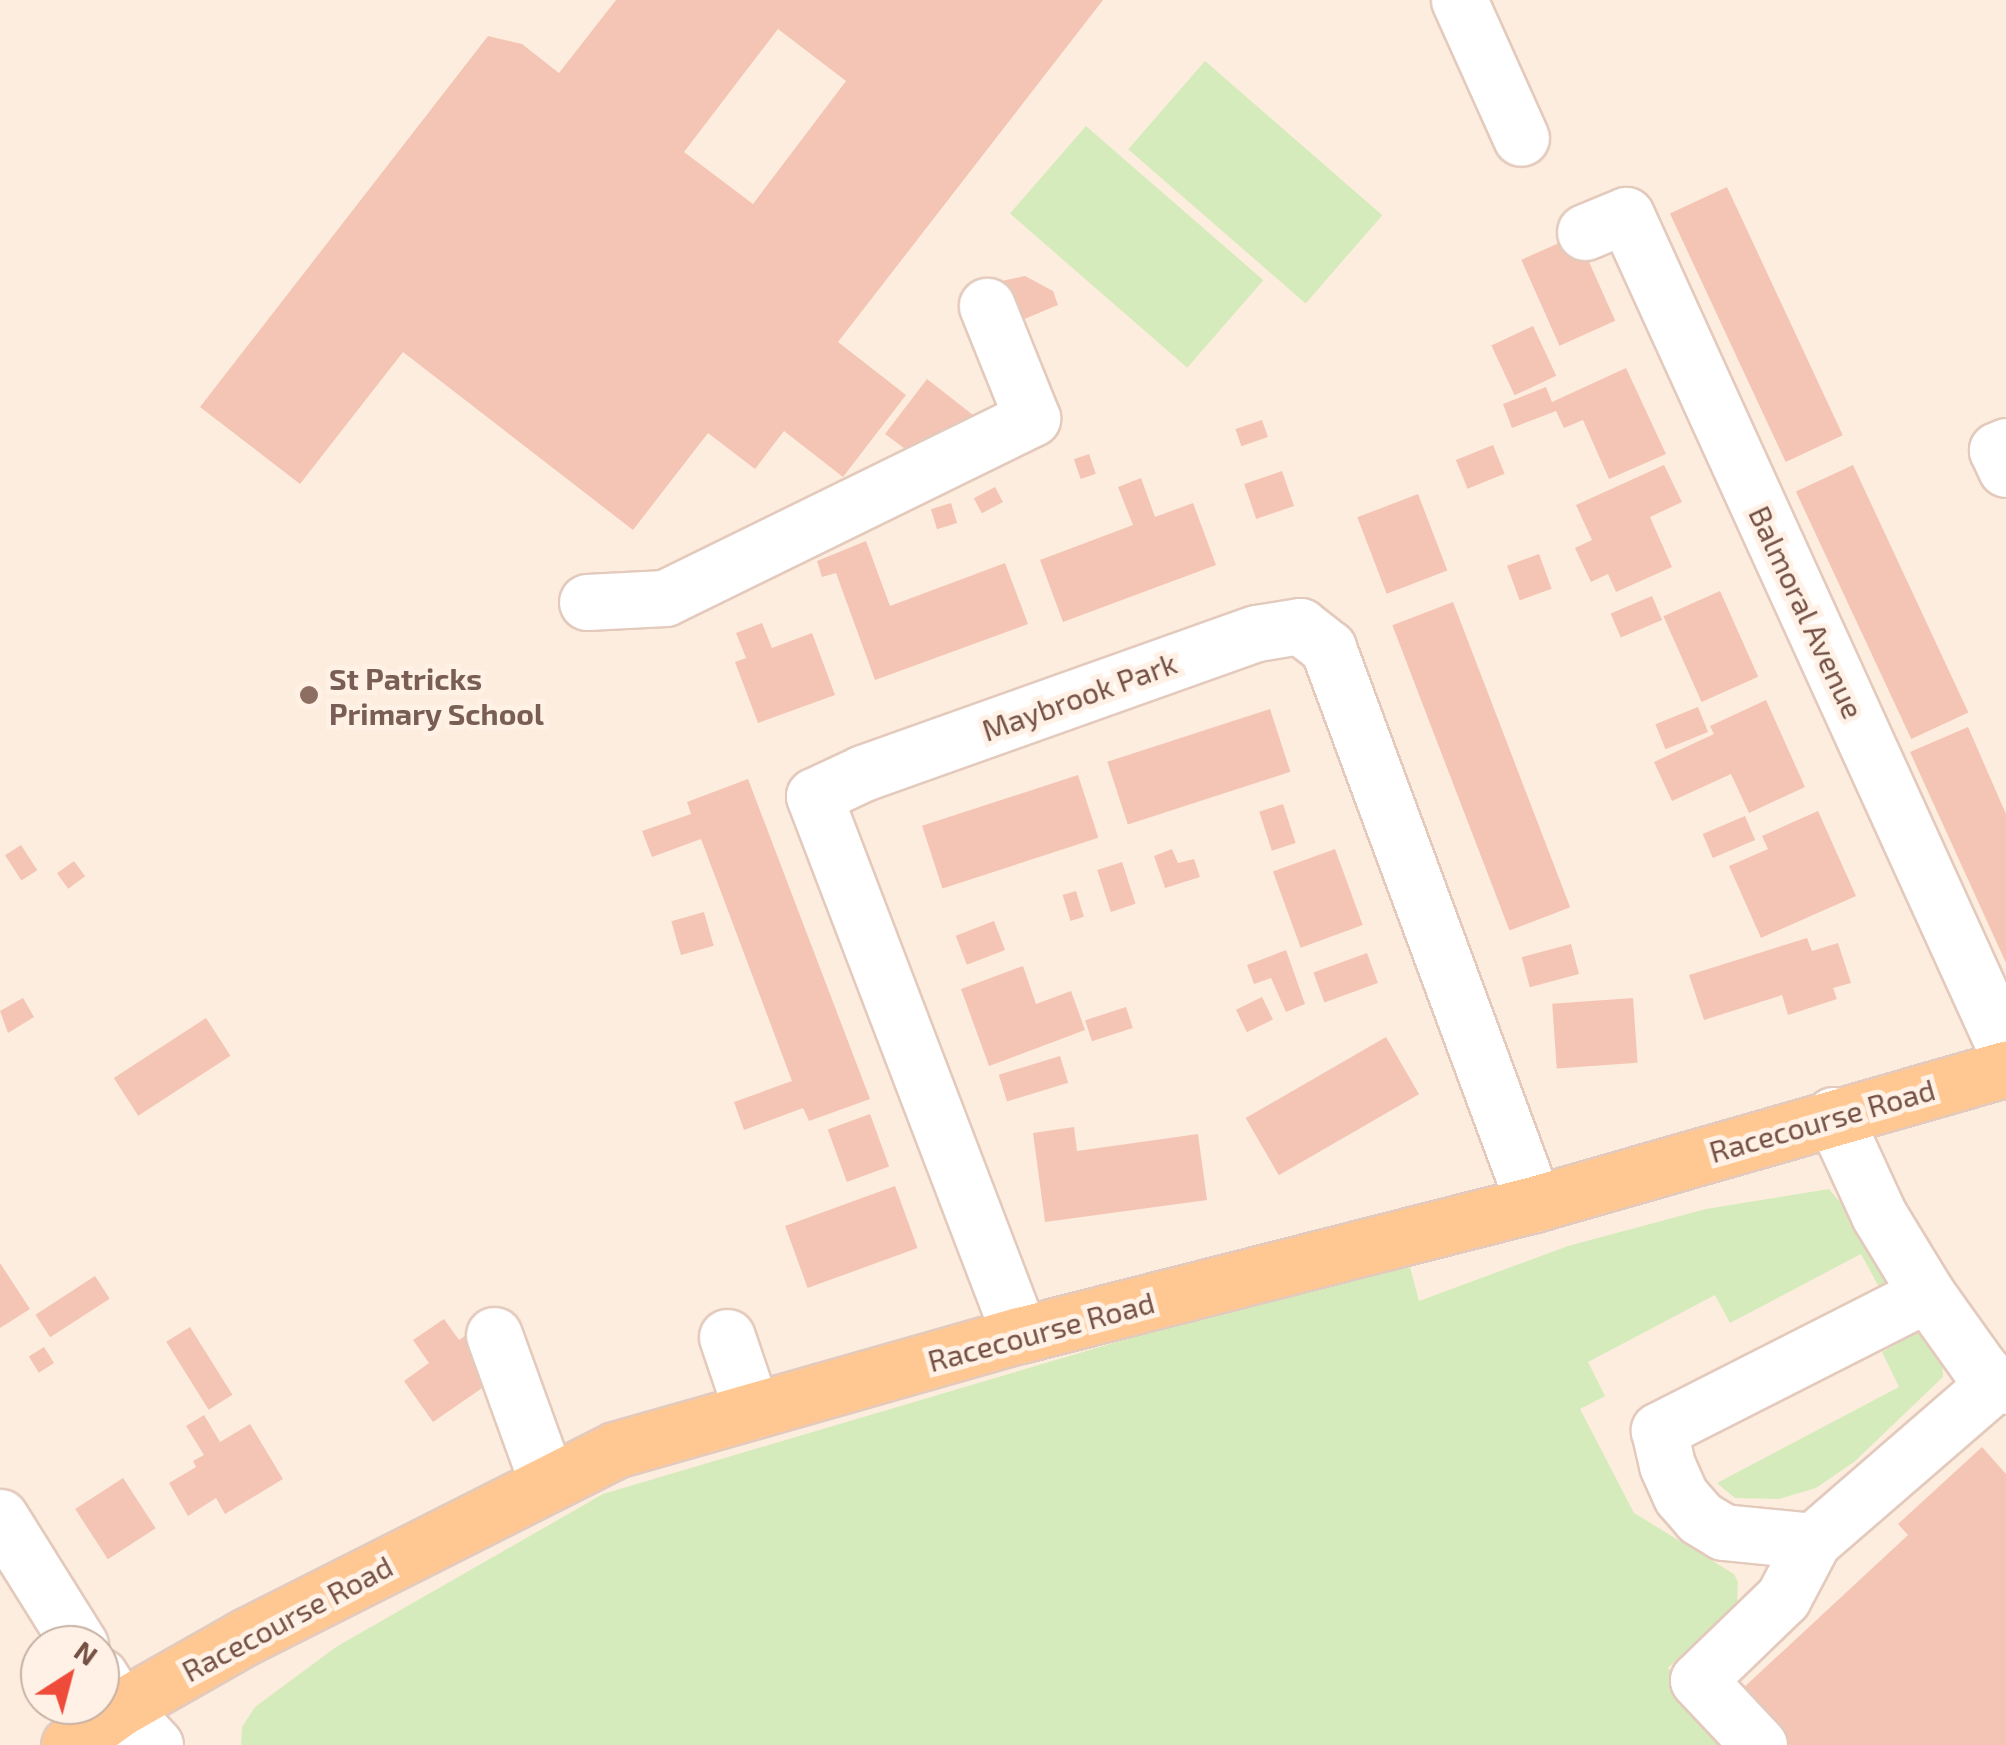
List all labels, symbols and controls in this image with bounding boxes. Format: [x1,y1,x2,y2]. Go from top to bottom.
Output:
street label: Balmoral Avenue [1742,499,1872,725]
street label: Maybrook Park [977,644,1181,748]
place label: St Patricks Primary School [329,660,545,730]
marker: St Patricks Primary School [298,684,320,706]
street label: Racecourse Road [1705,1071,1939,1169]
street label: Racecourse Road [924,1283,1158,1379]
street label: Racecourse Road [176,1547,398,1689]
north arrow [20,1625,120,1725]
text: N [68,1633,105,1672]

